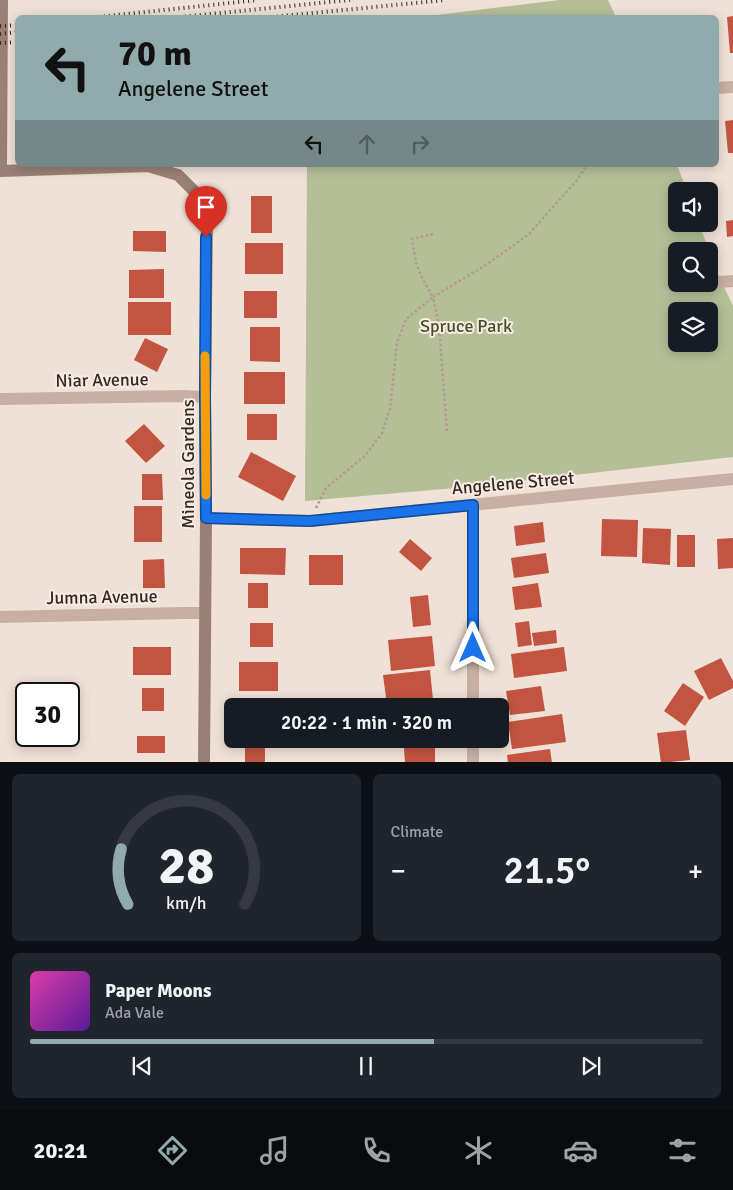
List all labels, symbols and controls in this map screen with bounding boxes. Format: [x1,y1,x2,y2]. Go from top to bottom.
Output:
text: 70 m [118,32,192,75]
icon: left [35,35,100,100]
text: Angelene Street [118,75,269,102]
icon: left [300,130,328,158]
icon: ahead [353,130,381,158]
icon: right [406,130,434,158]
map controls [668,182,718,352]
button: sound [668,182,718,232]
pin [185,186,227,237]
icon: arrive [192,193,220,221]
button: search [668,242,718,292]
button: layers [668,302,718,352]
park label: Spruce Park [420,315,512,337]
street label: Niar Avenue [55,368,149,392]
street label: Mineola Gardens [177,399,199,529]
street label: Angelene Street [451,467,575,499]
street label: Jumna Avenue [46,585,158,609]
position arrow [446,621,498,673]
speed limit sign: 30 [15,682,80,747]
text: 20:22 · 1 min · 320 m [281,711,452,735]
text: Climate [391,822,443,842]
text: 28 [158,834,214,898]
text: 21.5° [503,847,590,894]
text: − [391,854,406,888]
text: + [688,854,703,888]
text: km/h [166,892,206,914]
text: Paper Moons [105,979,211,1003]
text: Ada Vale [105,1003,164,1023]
icon: previous [128,1052,156,1080]
icon: pause [352,1052,380,1080]
icon: next [577,1052,605,1080]
icon: directions [155,1133,190,1168]
icon: music [257,1133,292,1168]
icon: phone [359,1133,394,1168]
icon: climate [461,1133,496,1168]
icon: car [563,1133,598,1168]
icon: filters [665,1133,700,1168]
text: 20:21 [34,1137,88,1164]

